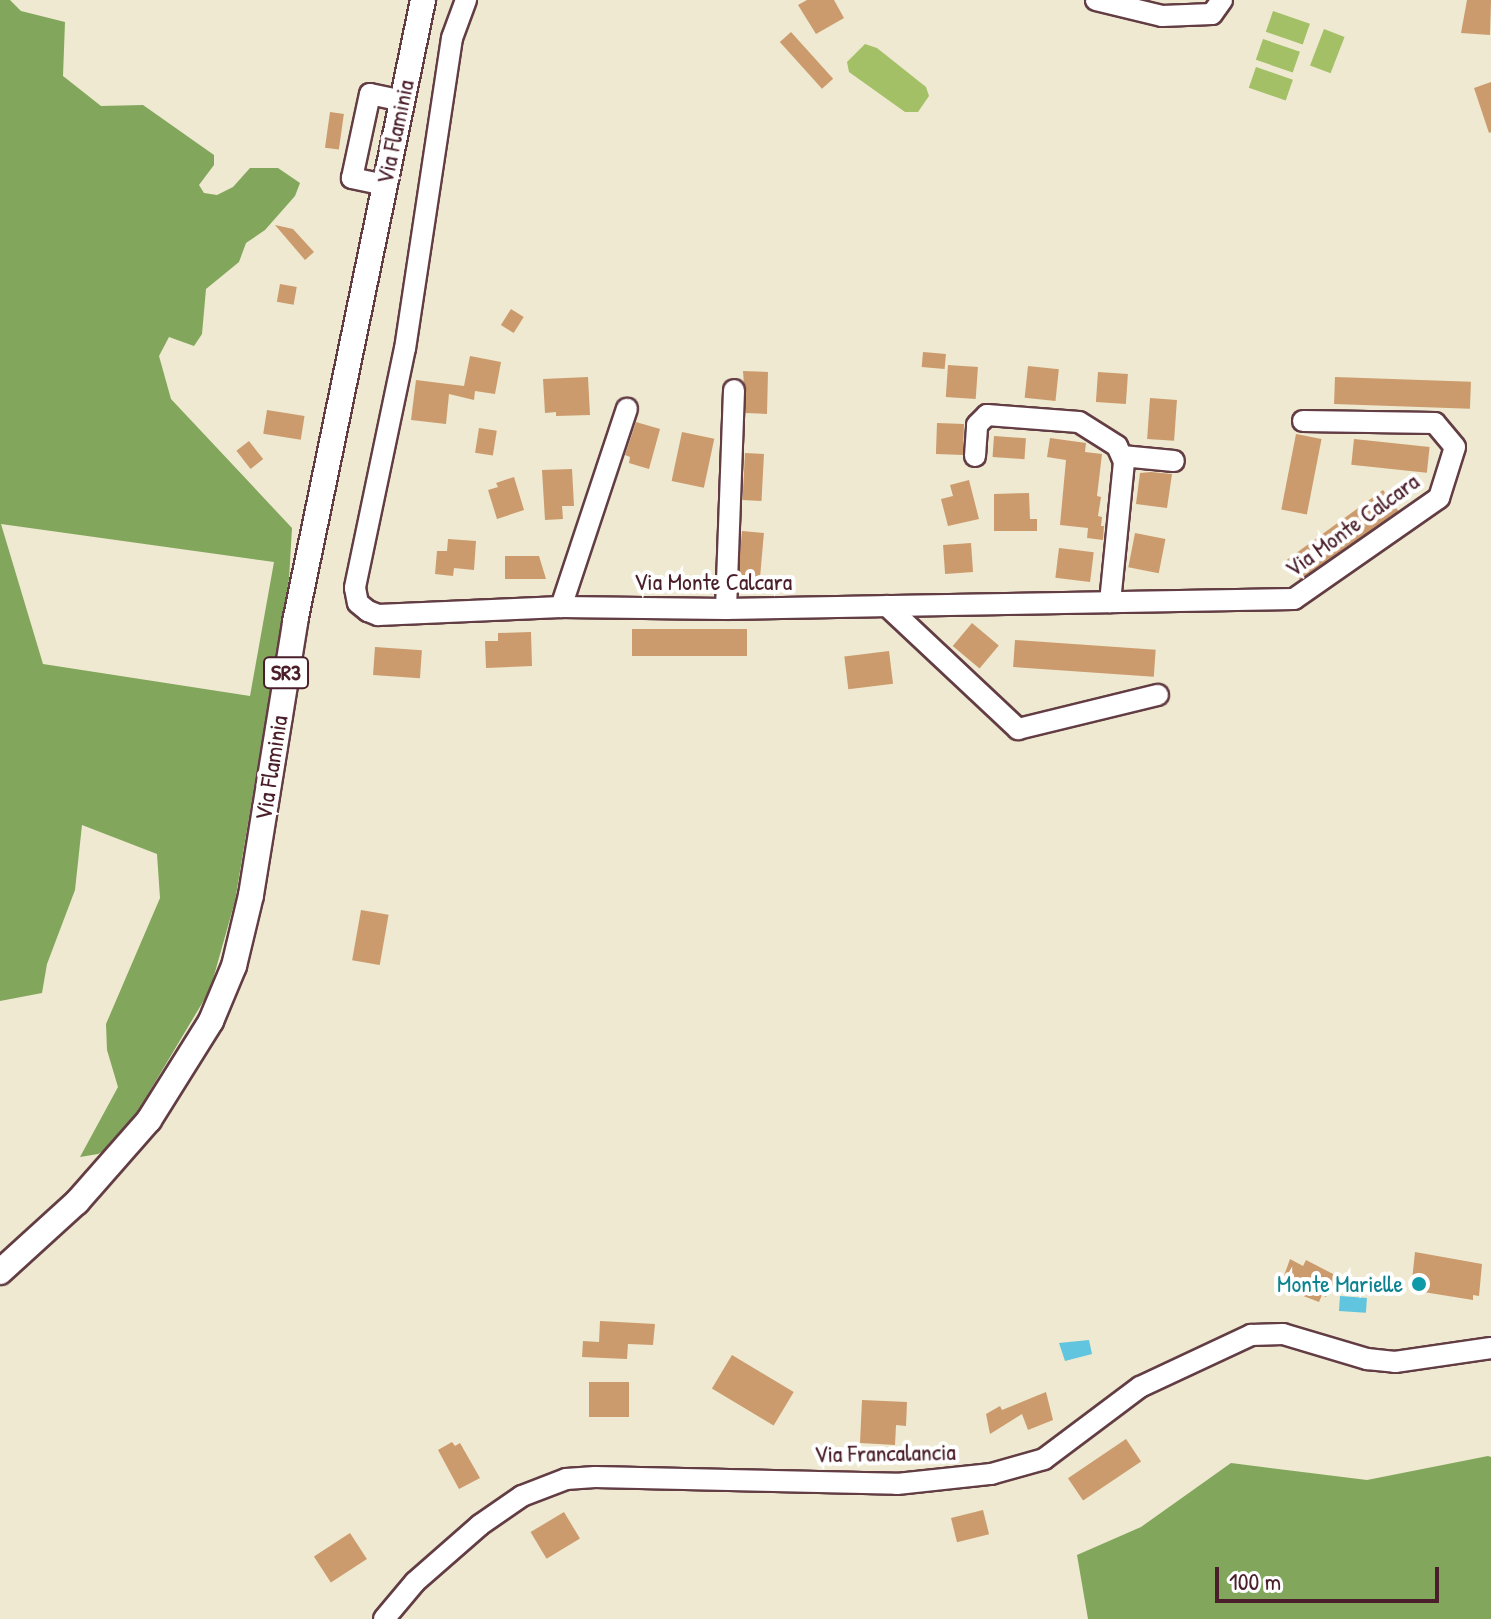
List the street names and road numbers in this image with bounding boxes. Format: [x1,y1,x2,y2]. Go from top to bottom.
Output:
street label: Via Flaminia [370,77,420,187]
street label: Via Monte Calcara [1280,467,1424,583]
street label: Via Monte Calcara [634,568,792,596]
road number: SR3 [262,655,310,691]
street label: Via Flaminia [248,713,294,823]
street label: Via Francalancia [814,1437,956,1469]

